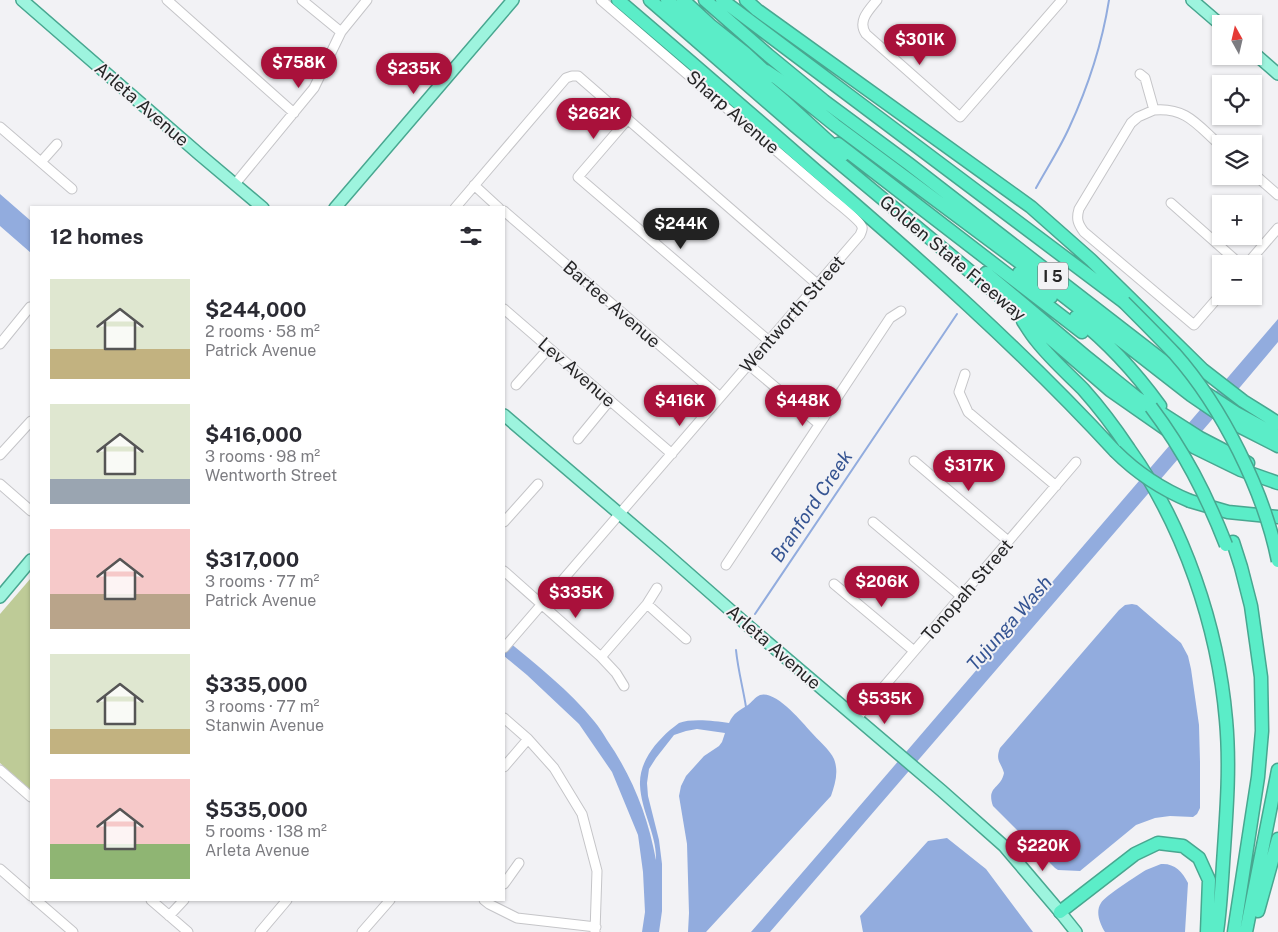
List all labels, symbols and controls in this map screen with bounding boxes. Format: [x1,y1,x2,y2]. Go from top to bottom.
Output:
north arrow [1212,15,1262,65]
map controls [1212,15,1262,305]
pin: $301K [885,23,955,66]
text: $301K [895,30,945,49]
pin: $758K [264,46,334,89]
pin: $235K [379,52,449,95]
text: $758K [272,53,326,72]
street label: Arleta Avenue [91,57,193,151]
text: $235K [387,59,441,78]
street label: Sharp Avenue [682,66,784,158]
button: locate [1212,75,1262,125]
pin: $262K [559,98,629,140]
text: $262K [567,104,621,123]
button: layers [1212,135,1262,185]
street label: Golden State Freeway [876,191,1031,326]
button: + [1212,195,1262,245]
pin: $244K [646,208,716,250]
text: $244K [654,214,708,233]
icon: filters [457,222,485,250]
text: 12 homes [50,224,144,249]
street label: Wentworth Street [735,251,849,377]
button: − [1212,255,1262,305]
street label: Bartee Avenue [559,256,665,352]
road number: I 5 [1038,262,1068,290]
text: $244,000 [205,297,306,322]
icon: home [90,299,150,359]
text: 2 rooms · 58 m² [205,322,320,341]
street label: Lev Avenue [534,333,620,411]
text: Patrick Avenue [205,341,316,360]
pin: $416K [645,384,715,427]
pin: $448K [768,384,838,427]
text: $416K [655,391,705,410]
text: $448K [776,391,830,410]
text: $416,000 [205,422,302,447]
icon: home [90,424,150,484]
water label: Branford Creek [766,445,857,566]
text: 3 rooms · 98 m² [205,447,320,466]
pin: $317K [934,450,1004,492]
text: $317K [944,456,994,475]
text: Wentworth Street [205,466,337,485]
street label: Tonopah Street [917,535,1017,645]
text: $317,000 [205,547,299,572]
icon: home [90,549,150,609]
pin: $206K [847,566,917,608]
water label: Tujunga Wash [962,571,1056,675]
text: 3 rooms · 77 m² [205,572,319,591]
text: $206K [855,572,909,591]
pin: $335K [541,576,611,619]
text: $335K [549,583,603,602]
text: Patrick Avenue [205,591,316,610]
street label: Arleta Avenue [723,600,825,694]
text: $335,000 [205,672,308,697]
icon: home [90,674,150,734]
pin: $535K [850,682,920,725]
text: $535K [858,689,912,708]
text: 3 rooms · 77 m² [205,697,319,716]
text: Stanwin Avenue [205,716,324,735]
text: $535,000 [205,797,308,822]
icon: home [90,799,150,859]
text: 5 rooms · 138 m² [205,822,327,841]
pin: $220K [1008,830,1078,872]
text: $220K [1017,836,1070,855]
text: Arleta Avenue [205,841,310,860]

